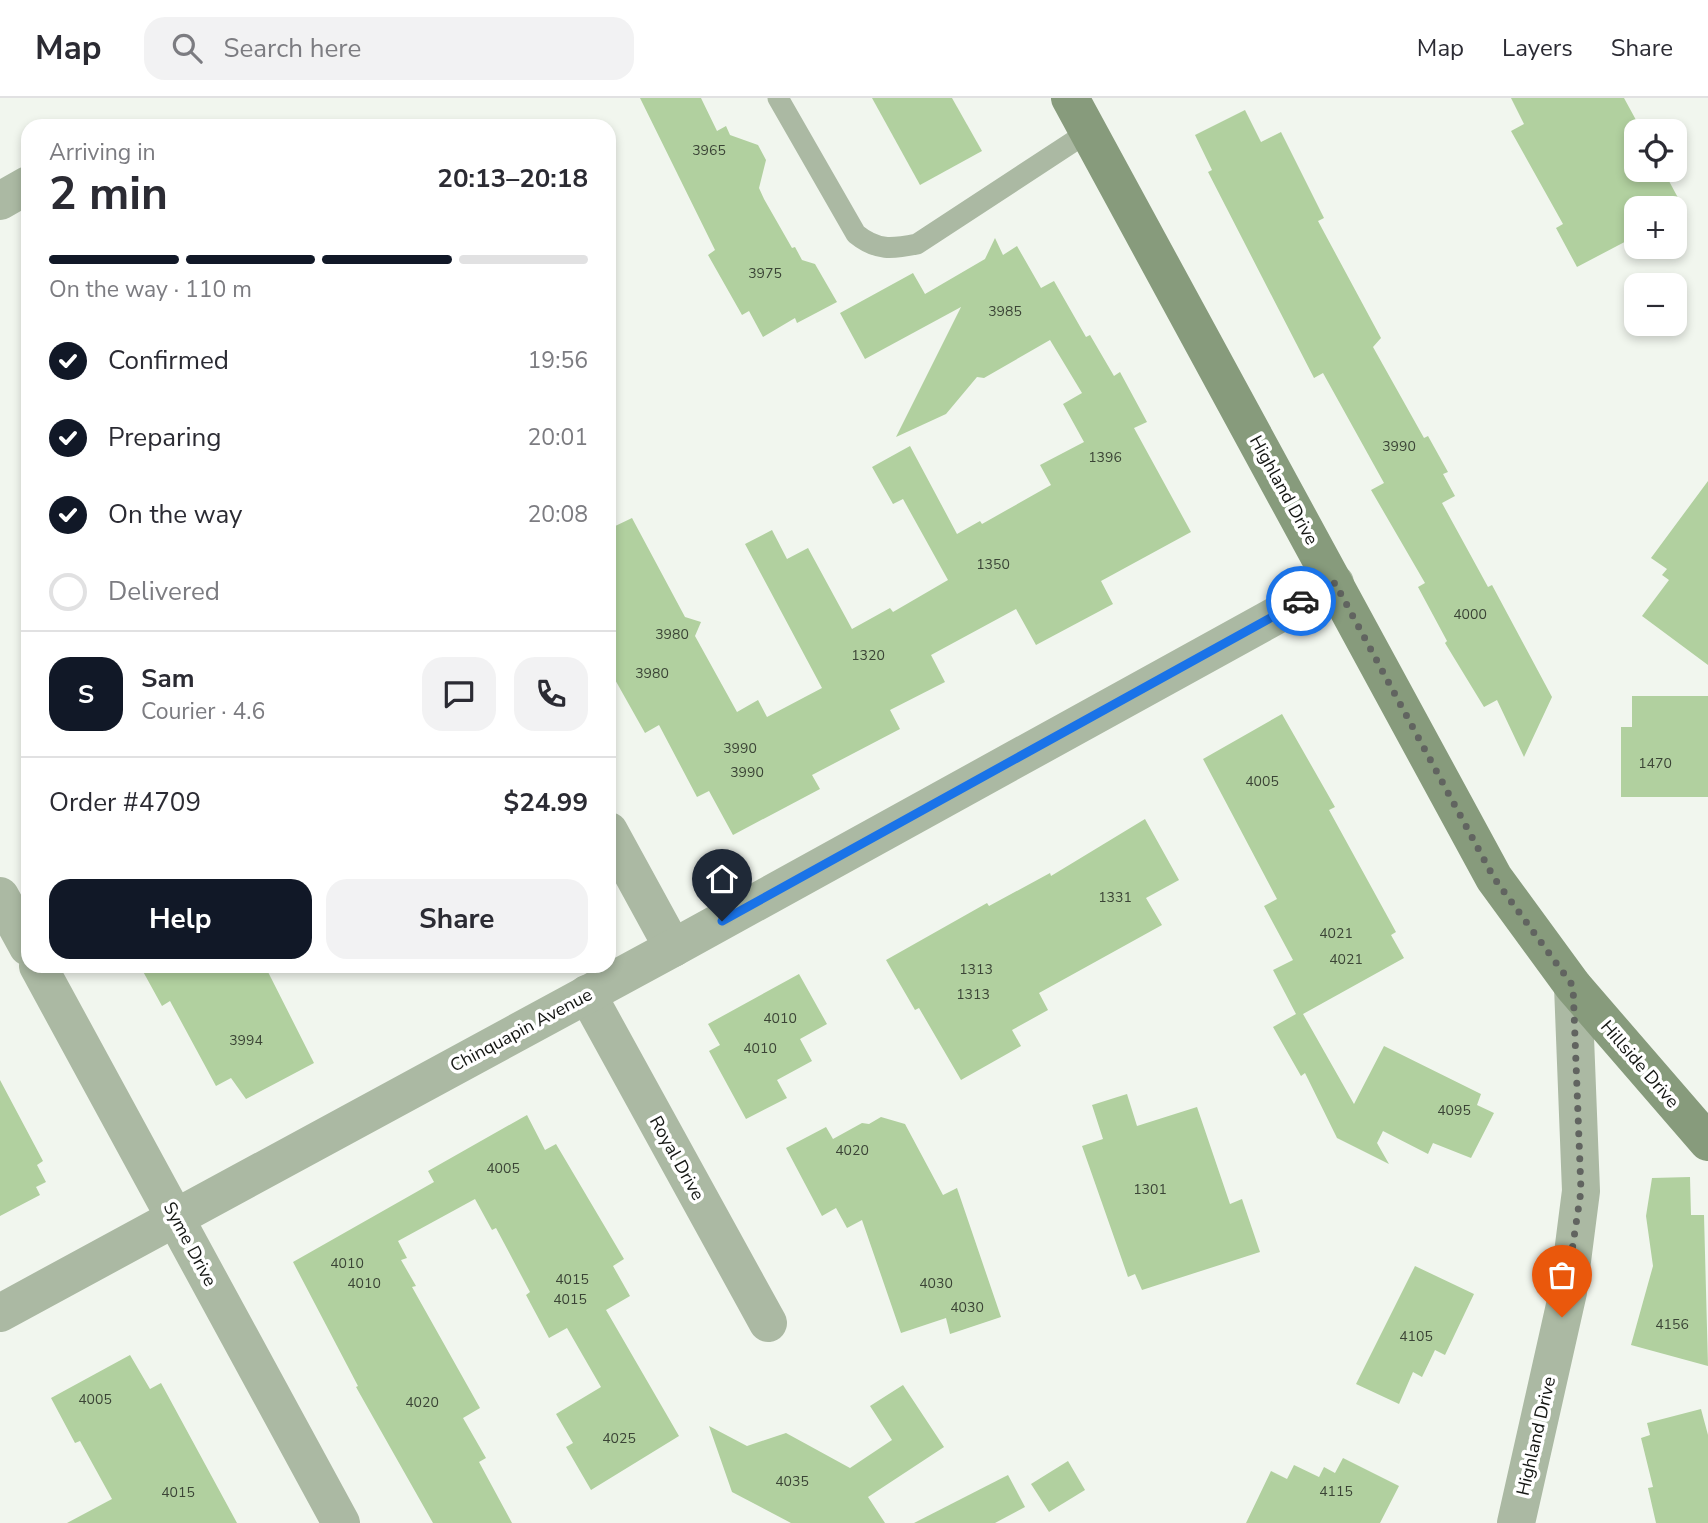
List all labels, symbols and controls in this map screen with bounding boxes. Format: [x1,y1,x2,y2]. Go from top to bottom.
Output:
search box [144,17,634,80]
text: Map [35,26,102,71]
icon: search [168,29,206,67]
text: Search here [224,31,361,66]
text: Map [1417,32,1464,64]
text: Layers [1502,32,1573,64]
text: Share [1611,32,1673,64]
map controls [1624,119,1687,336]
button: locate [1624,119,1687,182]
text: Arriving in [49,137,156,168]
house number: 3965 [692,141,726,160]
text: 20:13–20:18 [437,161,588,196]
text: 2 min [49,162,168,225]
button: + [1624,196,1687,259]
house number: 3975 [748,264,782,283]
button: − [1624,273,1687,336]
text: On the way · 110 m [49,274,252,305]
house number: 3985 [988,302,1022,321]
icon: check [49,342,87,380]
text: Confirmed [108,343,229,378]
text: 19:56 [528,345,588,376]
icon: check [49,419,87,457]
text: Preparing [108,420,221,455]
text: 20:01 [528,422,588,453]
street label: Highland Drive [1244,431,1324,549]
house number: 3990 [1382,437,1416,456]
house number: 1396 [1088,448,1122,467]
icon: check [49,496,87,534]
text: On the way [108,497,242,532]
text: 20:08 [528,499,588,530]
house number: 1350 [976,555,1010,574]
courier [1266,566,1336,636]
text: Delivered [108,574,220,609]
icon: car [1282,582,1320,620]
house number: 4000 [1453,605,1487,624]
house number: 3980 [655,625,689,644]
house number: 1320 [851,646,885,665]
button: chat [422,657,496,731]
button: phone [514,657,588,731]
text: Sam [141,661,194,696]
house number: 3980 [635,664,669,683]
text: S [78,677,94,712]
text: Courier · 4.6 [141,696,265,727]
house number: 3990 [723,739,757,758]
house number: 1470 [1638,754,1672,773]
house number: 3990 [730,763,764,782]
house number: 4005 [1245,772,1279,791]
text: Order #4709 [49,785,201,820]
text: $24.99 [504,785,588,820]
pin [692,849,752,921]
icon: home [703,860,741,898]
button: Help [49,879,312,959]
button: Share [326,879,588,959]
house number: 1331 [1098,888,1132,907]
house number: 4021 [1319,924,1353,943]
house number: 4021 [1329,950,1363,969]
house number: 1313 [959,960,993,979]
street label: Chinquapin Avenue [446,982,596,1078]
house number: 1313 [956,985,990,1004]
house number: 4010 [763,1009,797,1028]
street label: Hillside Drive [1595,1015,1685,1113]
house number: 3994 [229,1031,263,1050]
house number: 4010 [743,1039,777,1058]
house number: 4095 [1437,1101,1471,1120]
street label: Royal Drive [644,1112,710,1204]
house number: 4020 [835,1141,869,1160]
house number: 4005 [486,1159,520,1178]
house number: 1301 [1133,1180,1167,1199]
street label: Syme Drive [158,1198,222,1290]
pin [1532,1245,1592,1317]
house number: 4010 [330,1254,364,1273]
icon: bag [1543,1256,1581,1294]
house number: 4015 [555,1270,589,1289]
house number: 4010 [347,1274,381,1293]
house number: 4030 [919,1274,953,1293]
house number: 4015 [553,1290,587,1309]
house number: 4030 [950,1298,984,1317]
house number: 4156 [1655,1315,1689,1334]
house number: 4105 [1399,1327,1433,1346]
street label: Highland Drive [1511,1374,1561,1498]
house number: 4005 [78,1390,112,1409]
house number: 4020 [405,1393,439,1412]
house number: 4025 [602,1429,636,1448]
house number: 4035 [775,1472,809,1491]
house number: 4115 [1319,1482,1353,1501]
house number: 4015 [161,1483,195,1502]

